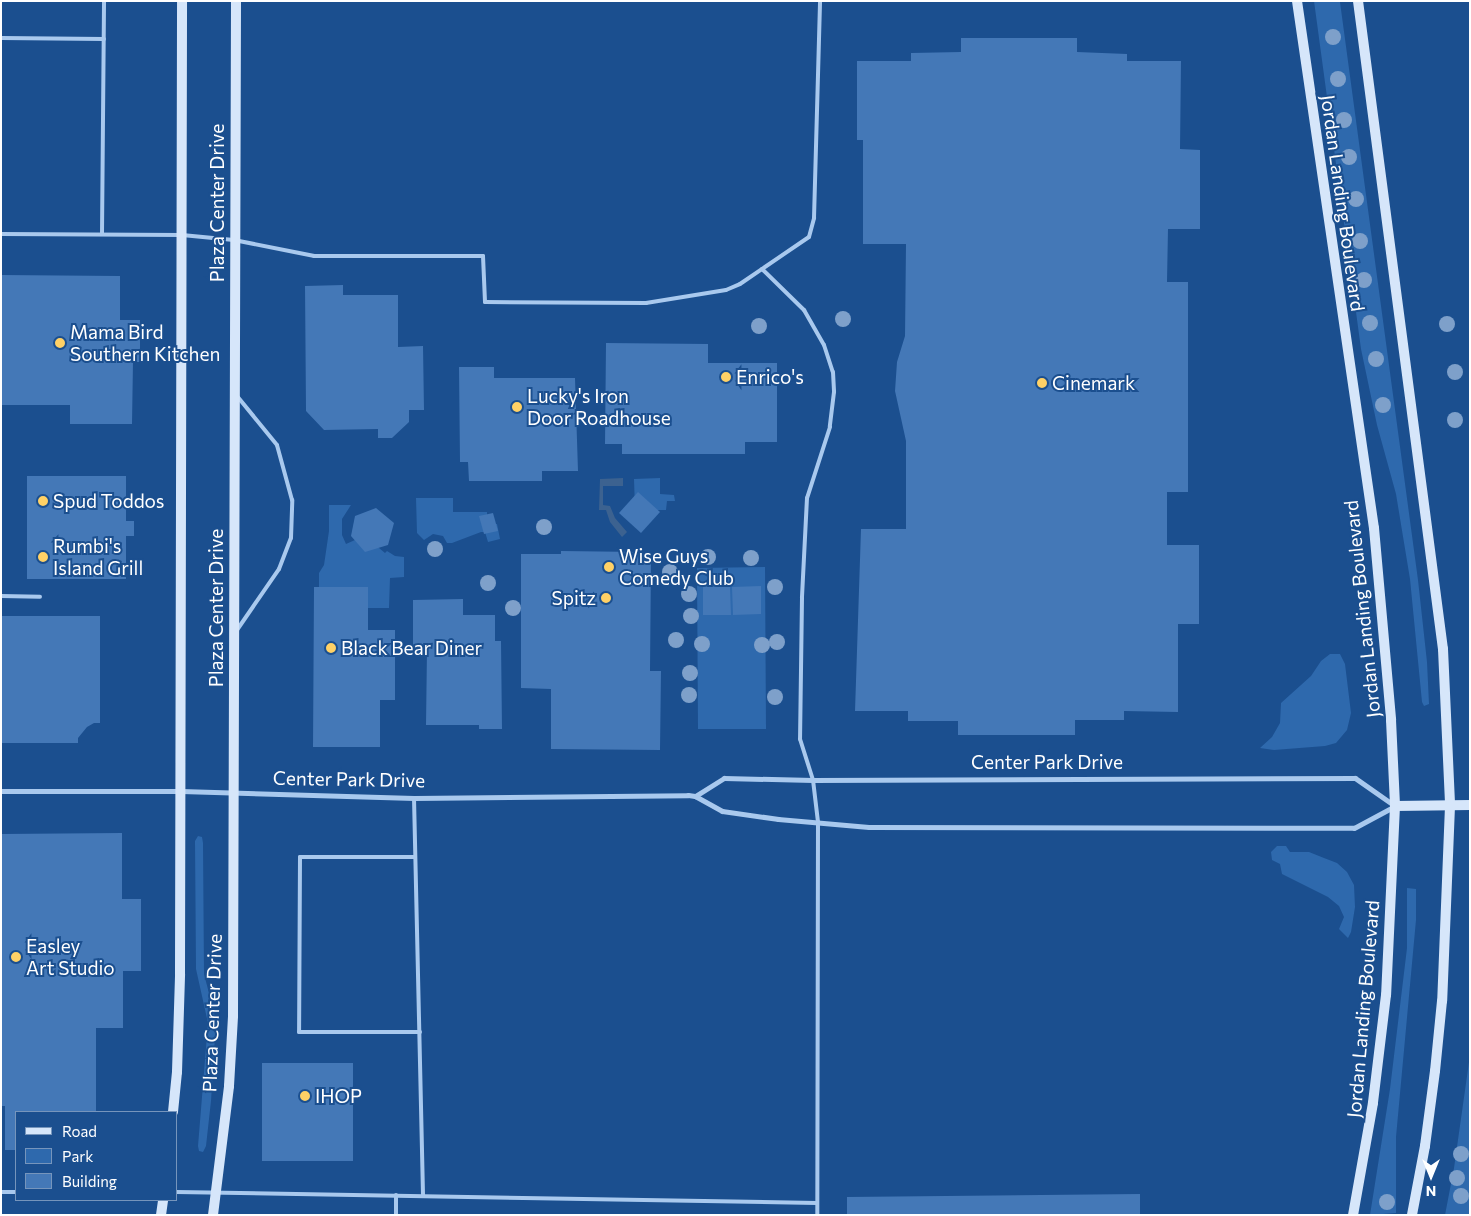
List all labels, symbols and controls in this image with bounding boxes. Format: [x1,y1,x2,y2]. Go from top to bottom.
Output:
street label: Jordan Landing Boulevard [1317,93,1369,313]
street label: Plaza Center Drive [206,124,228,282]
place label: Mama Bird Southern Kitchen [70,321,220,365]
marker: Mama Bird Southern Kitchen [54,337,66,349]
place label: Enrico's [736,366,804,388]
marker: Enrico's [720,371,732,383]
place label: Cinemark [1052,372,1135,394]
marker: Cinemark [1036,377,1048,389]
place label: Lucky's Iron Door Roadhouse [527,385,671,429]
marker: Lucky's Iron Door Roadhouse [511,401,523,413]
place label: Spud Toddos [53,490,164,512]
marker: Spud Toddos [37,495,49,507]
street label: Jordan Landing Boulevard [1339,499,1385,719]
street label: Plaza Center Drive [205,529,227,687]
place label: Rumbi's Island Grill [53,535,143,579]
place label: Wise Guys Comedy Club [619,545,734,589]
marker: Rumbi's Island Grill [37,551,49,563]
marker: Wise Guys Comedy Club [603,561,615,573]
place label: Spitz [552,587,596,609]
marker: Spitz [600,592,612,604]
place label: Black Bear Diner [341,637,482,659]
marker: Black Bear Diner [325,642,337,654]
street label: Center Park Drive [971,751,1123,773]
street label: Center Park Drive [273,766,425,792]
street label: Jordan Landing Boulevard [1342,899,1384,1119]
street label: Plaza Center Drive [198,933,226,1093]
place label: Easley Art Studio [26,935,115,979]
marker: Easley Art Studio [10,951,22,963]
place label: IHOP [315,1085,362,1107]
marker: IHOP [299,1090,311,1102]
legend [15,1111,178,1201]
text: Road [62,1122,97,1140]
text: Park [62,1147,93,1165]
north arrow [1406,1151,1456,1201]
text: Building [62,1172,117,1190]
text: N [1426,1183,1436,1200]

